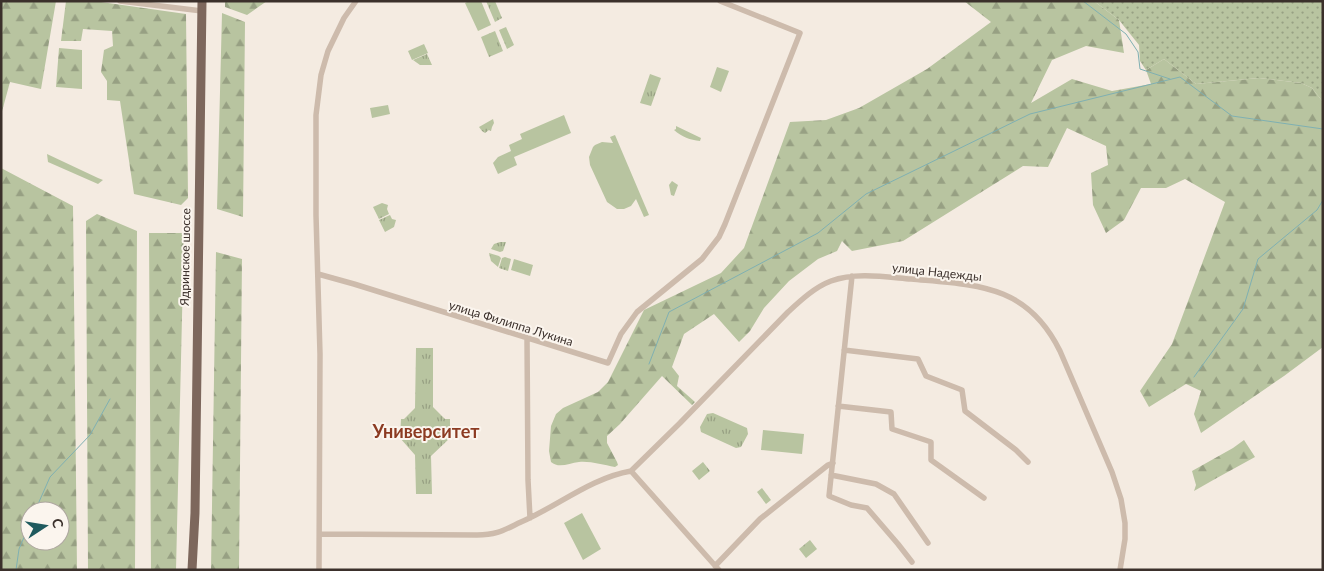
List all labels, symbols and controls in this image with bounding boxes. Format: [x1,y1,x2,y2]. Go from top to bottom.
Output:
street label: Ядринское шоссе [177,208,193,307]
street label: улица Надежды [891,260,983,284]
street label: улица Филиппа Лукина [447,297,575,349]
district label: Университет [372,420,480,442]
north arrow [20,501,70,551]
text: С [49,517,68,530]

